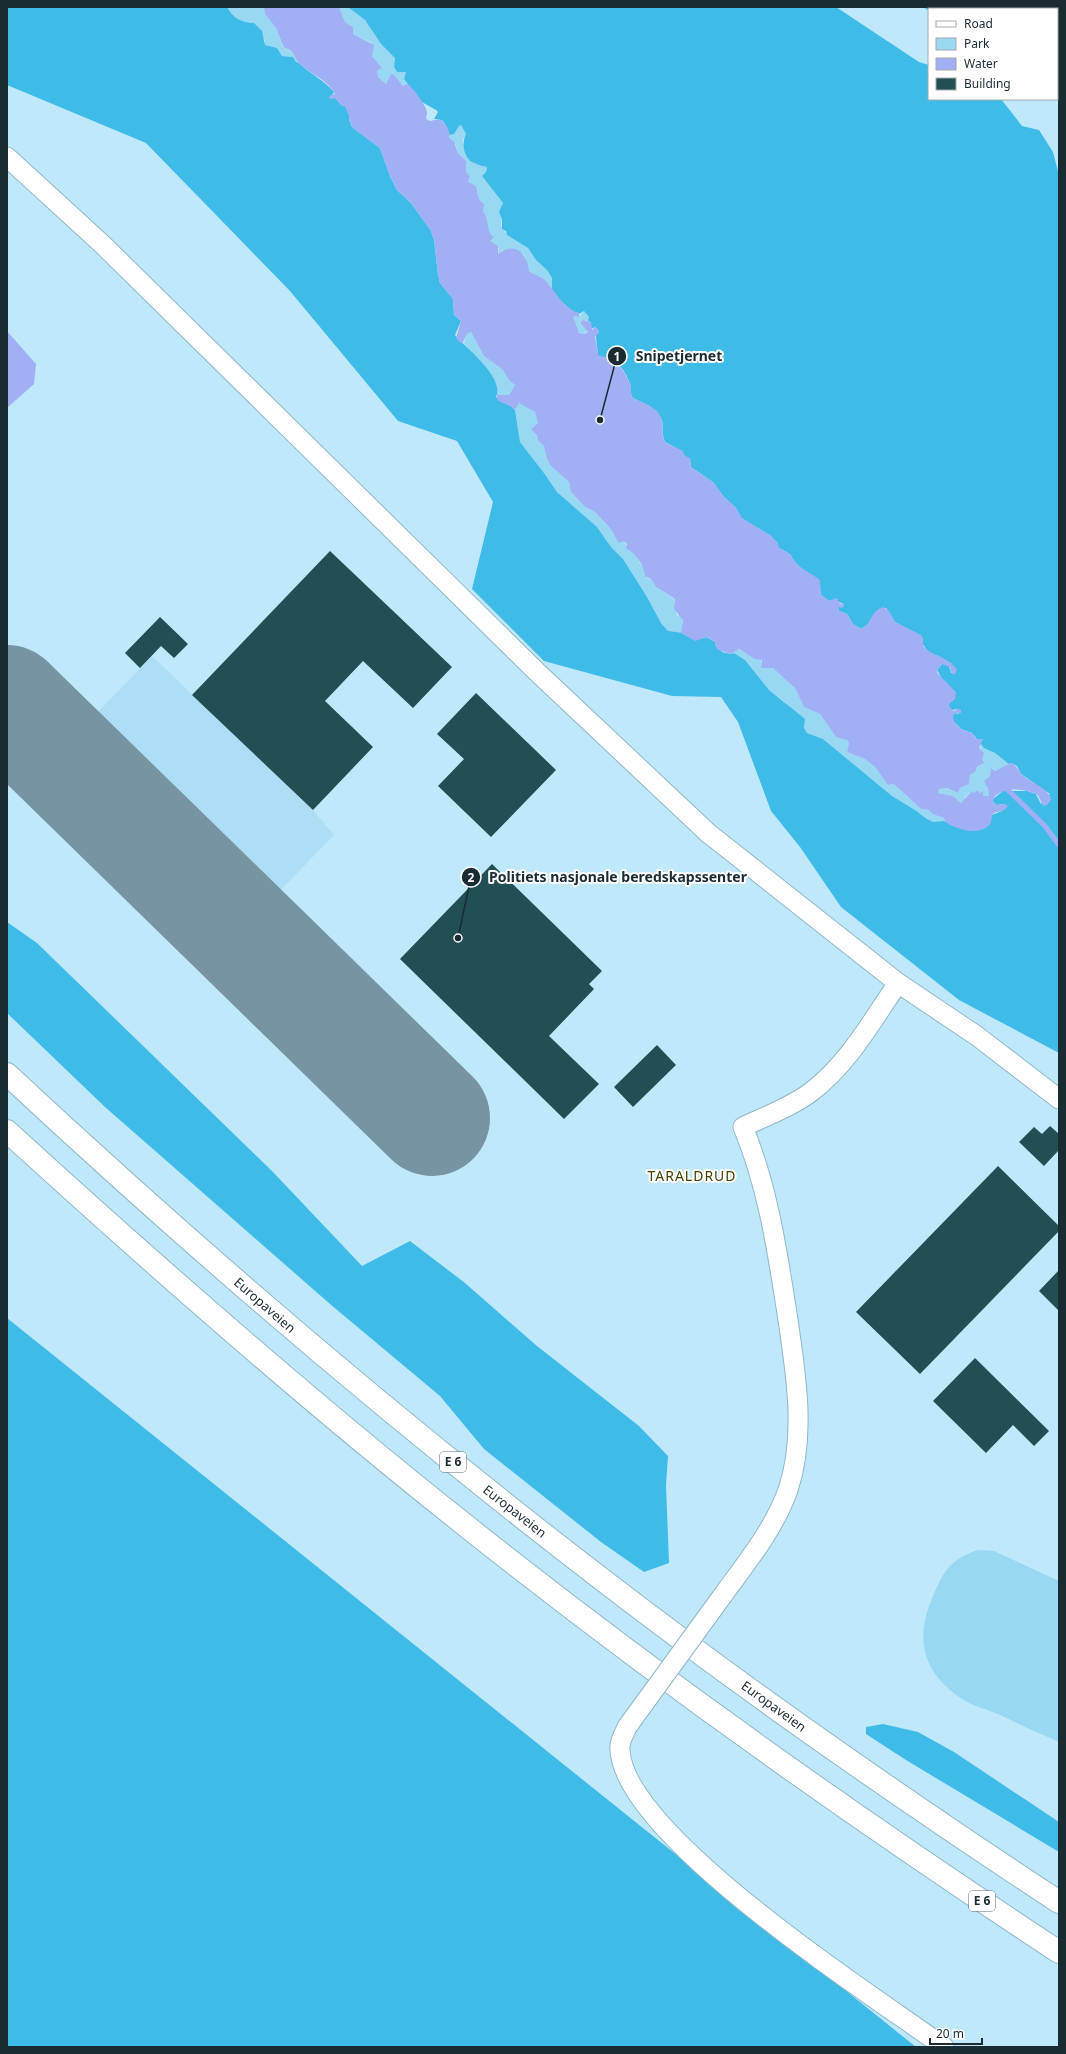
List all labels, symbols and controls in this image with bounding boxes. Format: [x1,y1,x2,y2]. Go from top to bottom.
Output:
legend [928,8,1058,100]
text: Road [964,15,993,32]
text: Park [964,35,990,52]
text: Water [964,55,998,72]
text: Building [964,75,1011,92]
callout: Snipetjernet [607,343,730,369]
text: Snipetjernet [636,346,722,365]
text: 1 [614,348,620,365]
callout: Politiets nasjonale beredskapssenter [461,864,754,890]
text: Politiets nasjonale beredskapssenter [489,867,748,886]
text: 2 [468,869,475,886]
district label: TARALDRUD [647,1166,737,1185]
street label: Europaveien [230,1273,300,1337]
road number: E 6 [440,1452,466,1472]
street label: Europaveien [479,1480,551,1542]
street label: Europaveien [738,1676,810,1736]
road number: E 6 [969,1891,995,1911]
scale bar [930,2020,982,2046]
text: 20 m [936,2025,964,2042]

